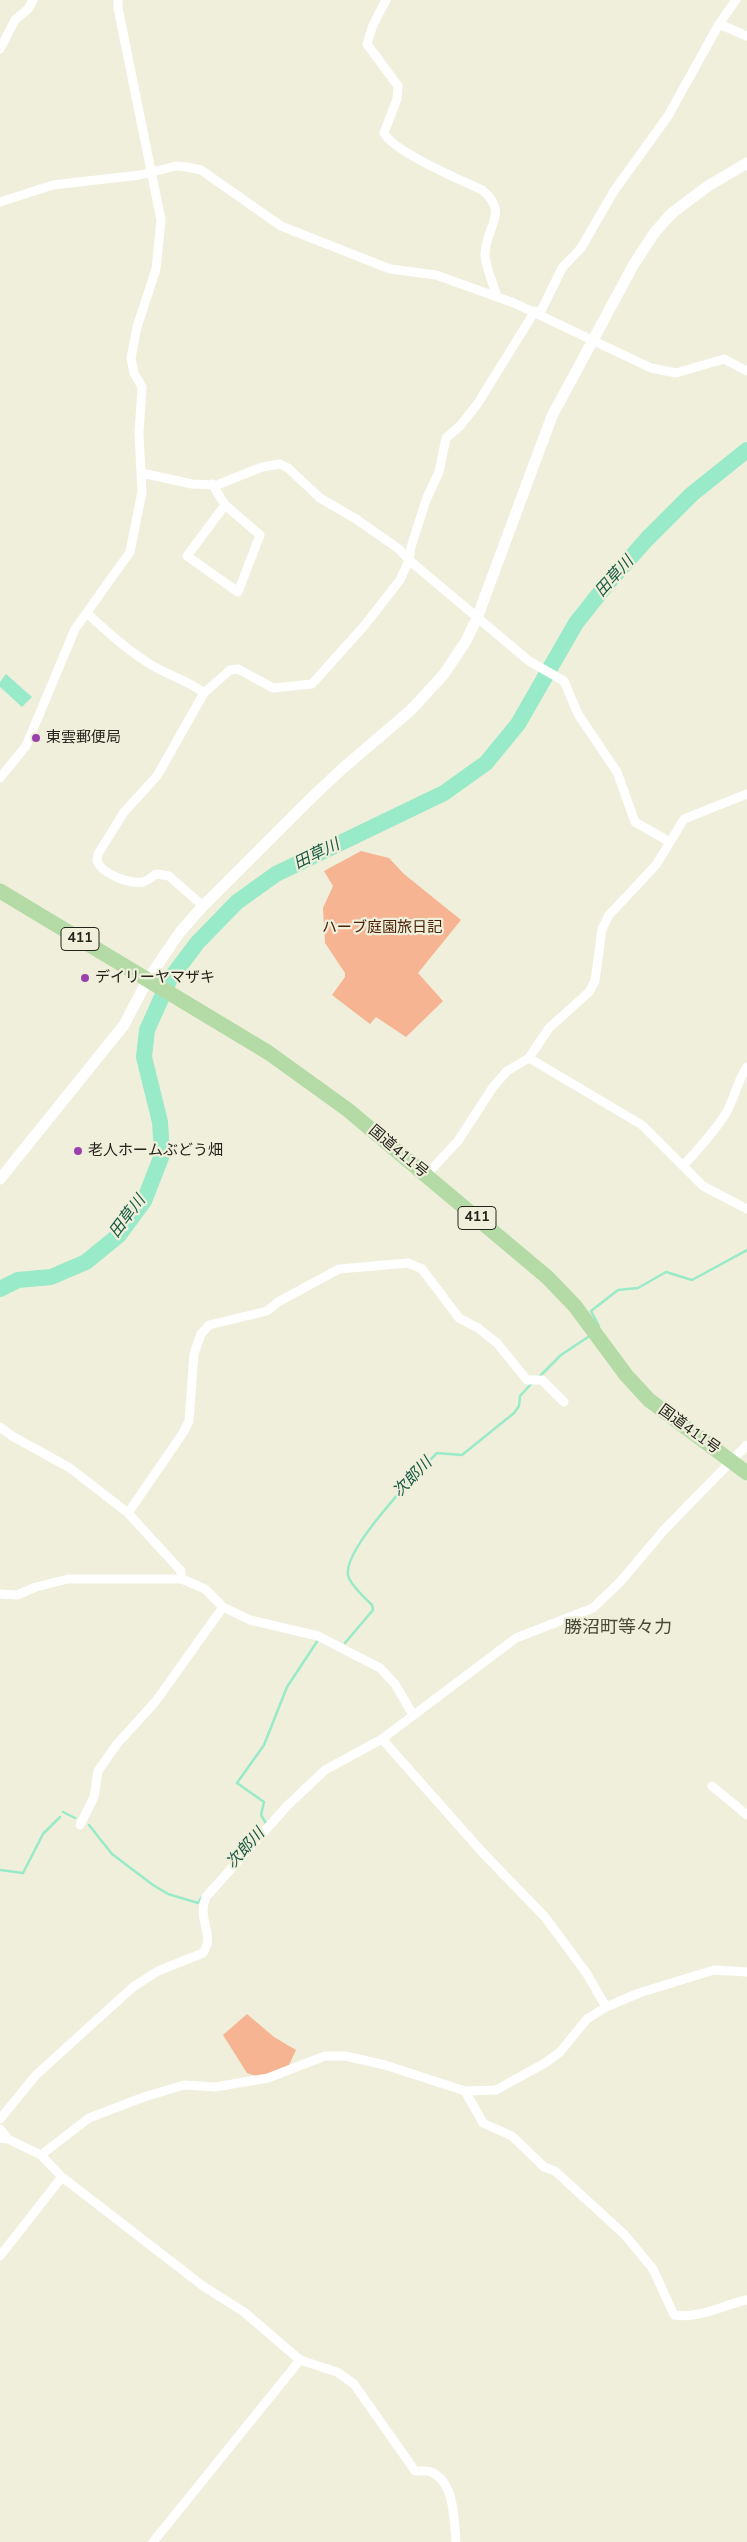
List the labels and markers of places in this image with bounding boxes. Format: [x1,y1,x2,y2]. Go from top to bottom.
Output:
place label: 東雲郵便局 [46,729,121,747]
marker: 東雲郵便局 [30,732,42,744]
place label: デイリーヤマザキ [95,969,215,987]
marker: デイリーヤマザキ [79,972,91,984]
place label: 老人ホームぶどう畑 [88,1142,223,1160]
marker: 老人ホームぶどう畑 [72,1145,84,1157]

